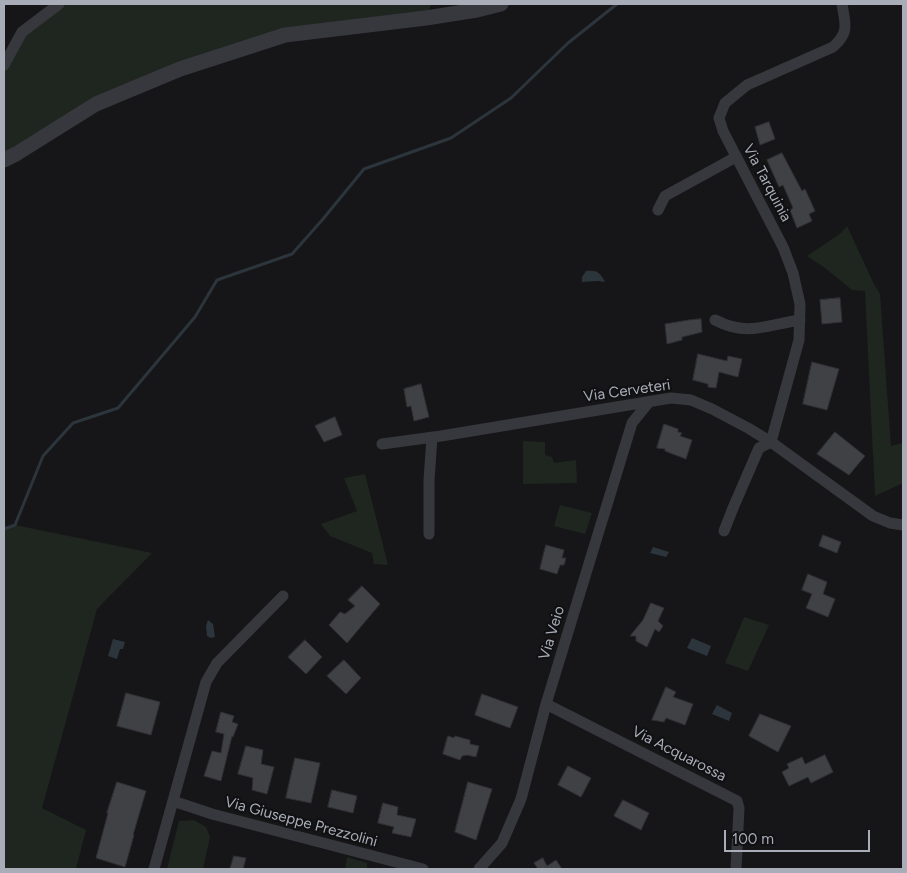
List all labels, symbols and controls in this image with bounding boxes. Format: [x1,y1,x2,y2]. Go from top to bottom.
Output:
street label: Via Tarquinia [739,141,795,225]
street label: Via Cerveteri [582,376,672,406]
street label: Via Veio [535,604,569,662]
street label: Via Acquarossa [629,722,729,786]
street label: Via Giuseppe Prezzolini [223,793,379,851]
scale bar [727,820,873,852]
text: 100 m [732,830,774,848]

